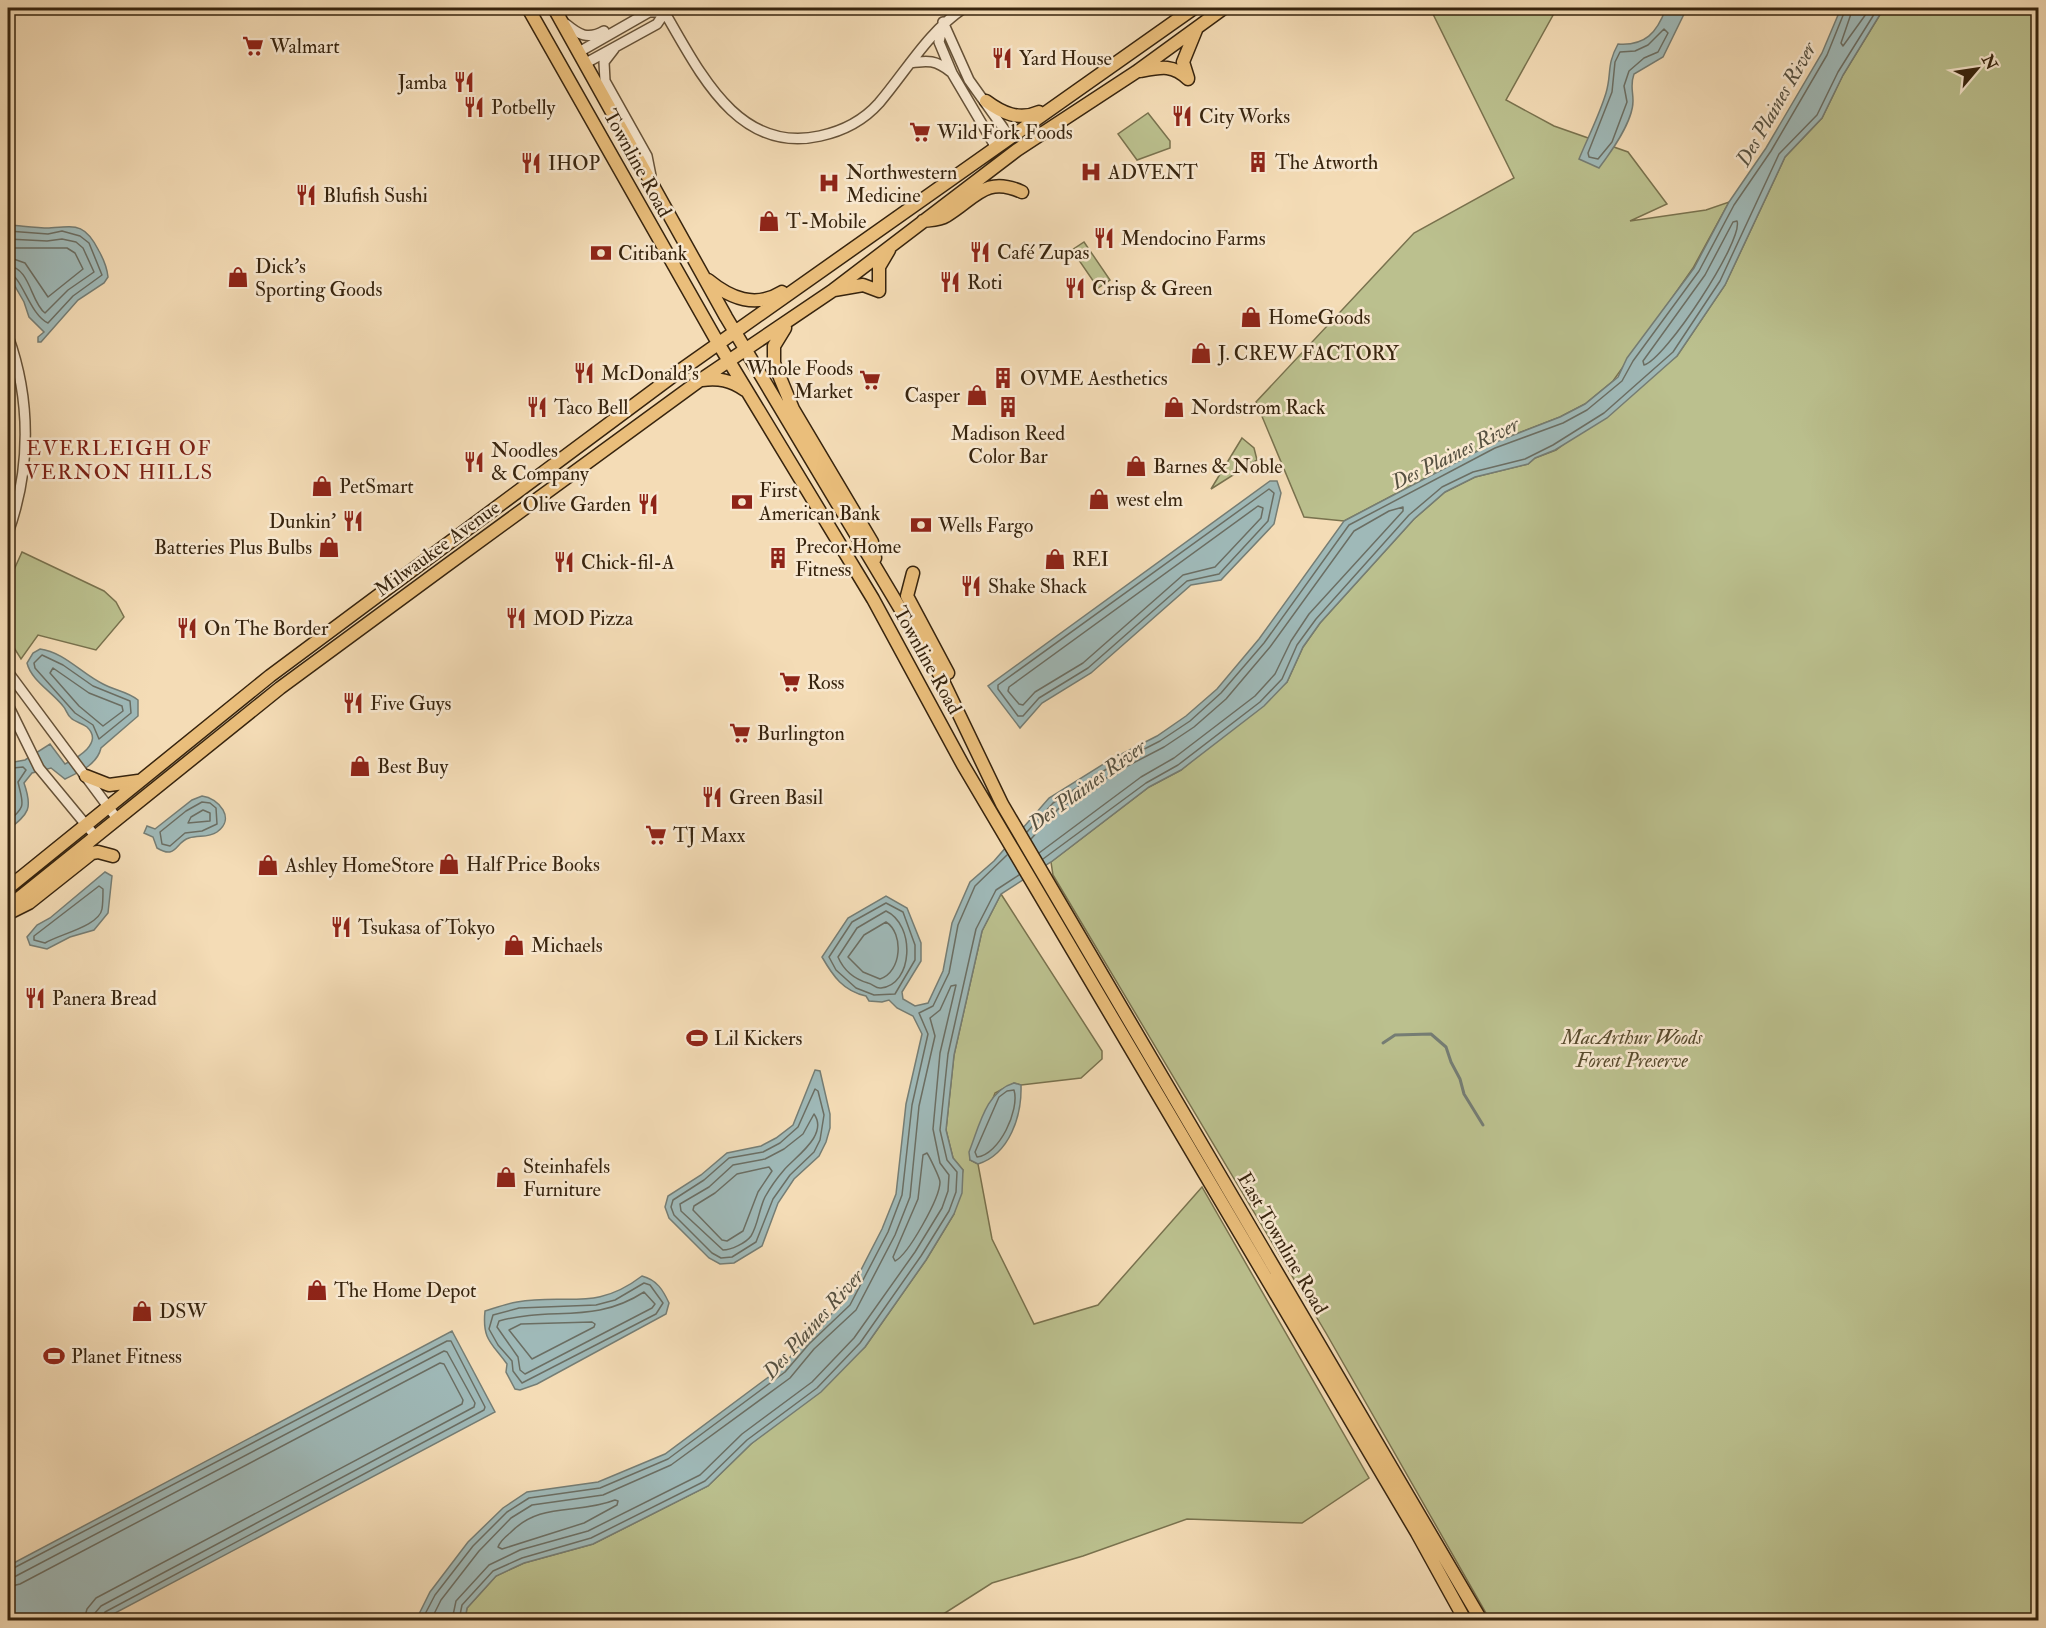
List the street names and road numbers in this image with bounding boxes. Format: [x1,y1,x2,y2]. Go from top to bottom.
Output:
street label: Townline Road [598,105,678,222]
street label: Milwaukee Avenue [370,495,505,602]
street label: Townline Road [888,602,968,719]
street label: East Townline Road [1232,1168,1333,1319]

